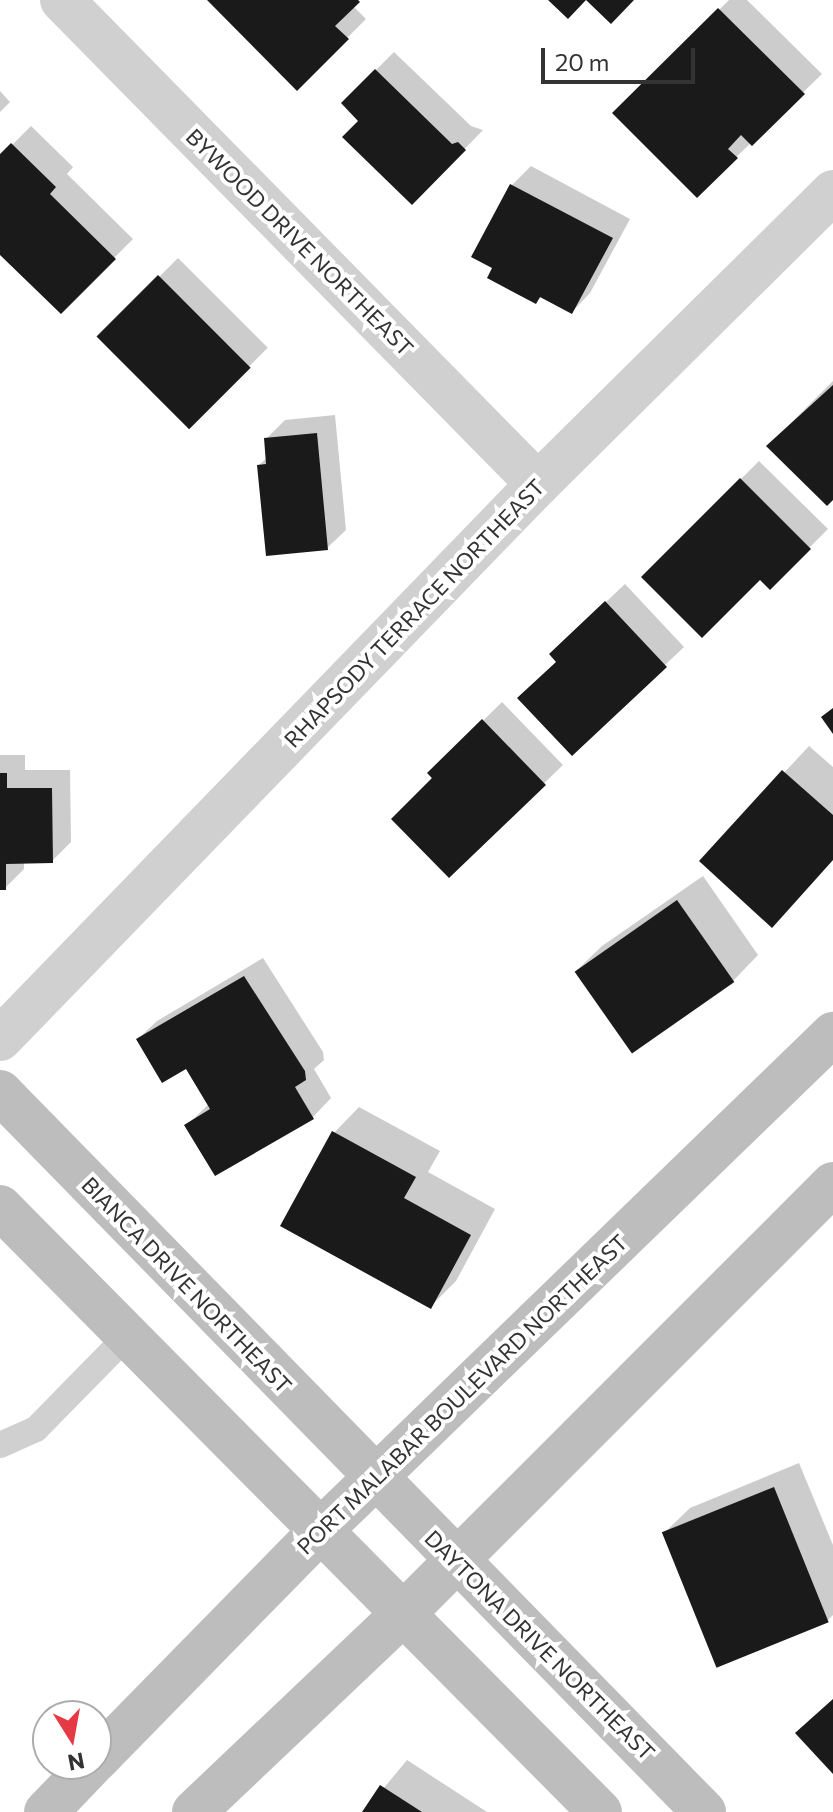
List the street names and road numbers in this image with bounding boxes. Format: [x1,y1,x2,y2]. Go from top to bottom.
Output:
street label: BYWOOD DRIVE NORTHEAST [181,123,419,361]
street label: RHAPSODY TERRACE NORTHEAST [278,473,550,753]
street label: BIANCA DRIVE NORTHEAST [77,1171,297,1399]
street label: PORT MALABAR BOULEVARD NORTHEAST [291,1229,633,1559]
street label: DAYTONA DRIVE NORTHEAST [420,1525,660,1765]

